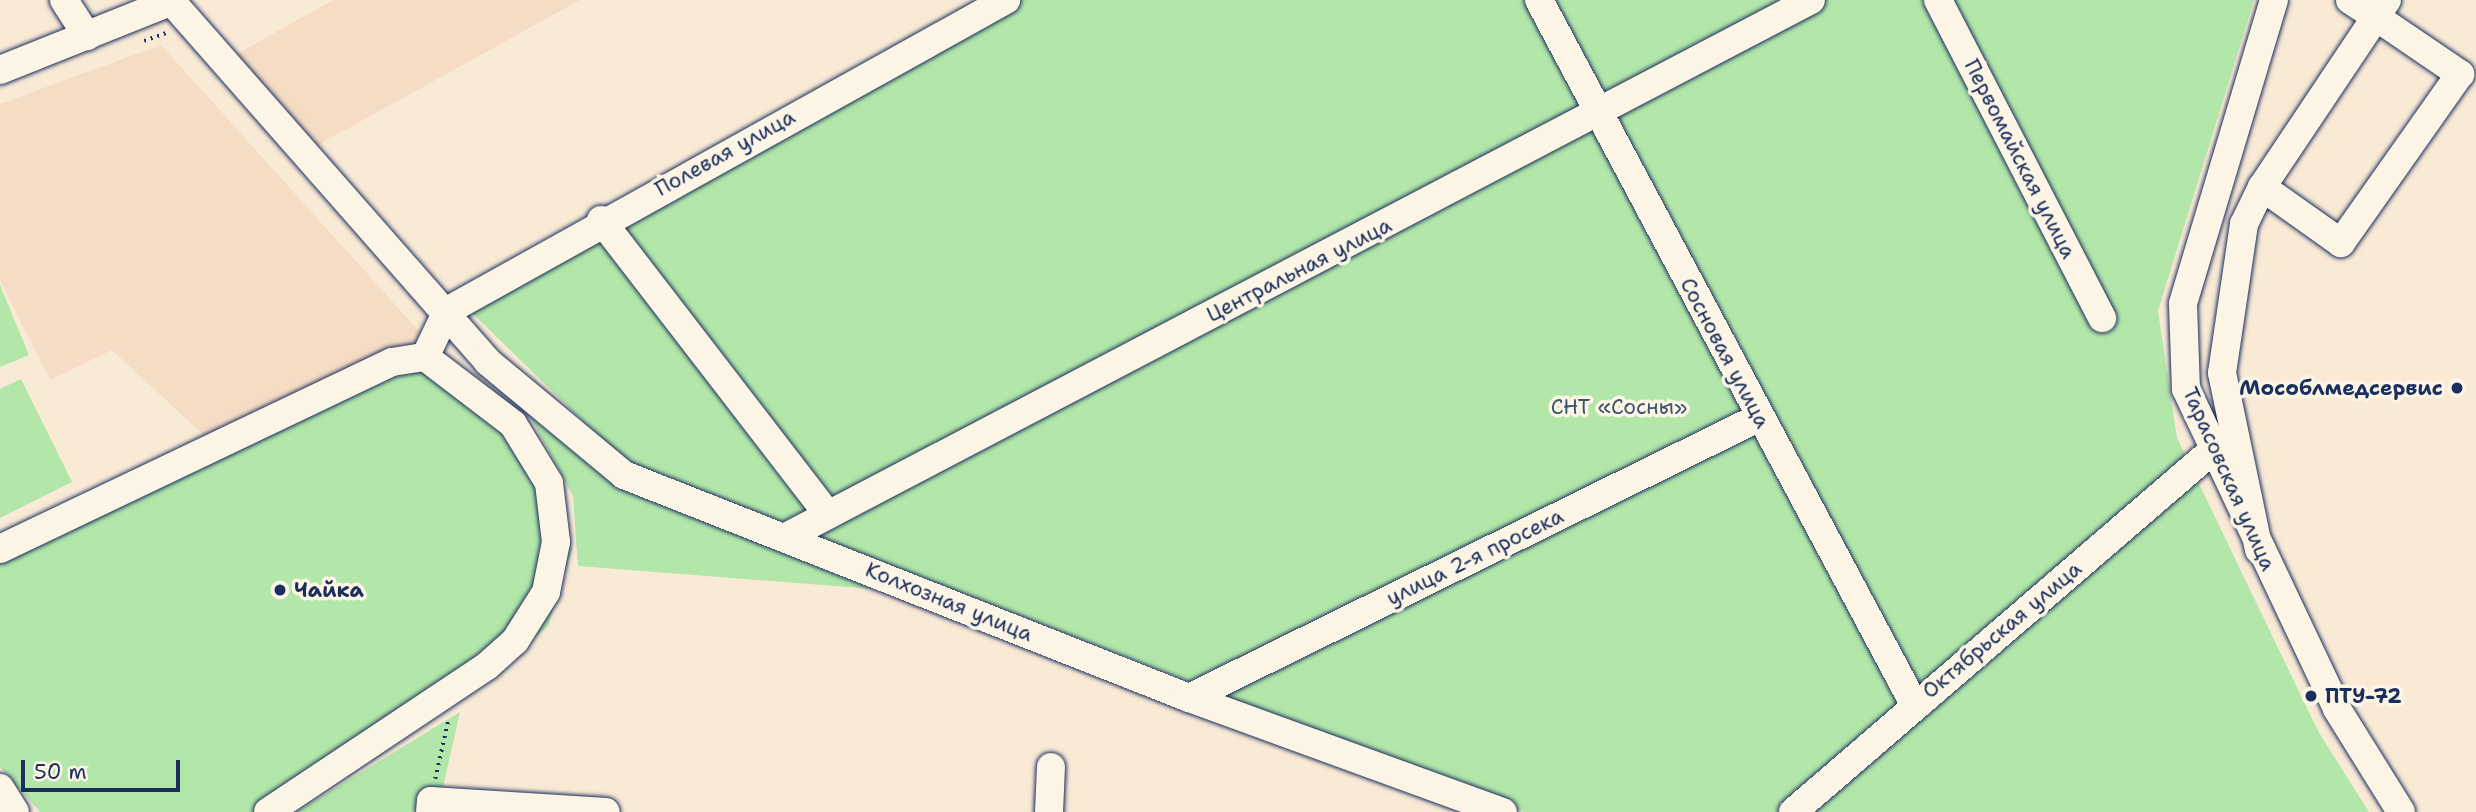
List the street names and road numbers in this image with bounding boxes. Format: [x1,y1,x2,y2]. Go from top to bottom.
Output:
street label: Первомайская улица [1959,55,2081,263]
street label: Полевая улица [651,104,799,202]
street label: Центральная улица [1202,212,1396,328]
street label: Сосновая улица [1675,274,1775,432]
street label: Тарасовская улица [2177,383,2281,575]
street label: улица 2-я просека [1382,503,1568,611]
street label: Октябрьская улица [1917,556,2087,704]
street label: Колхозная улица [862,557,1036,647]

